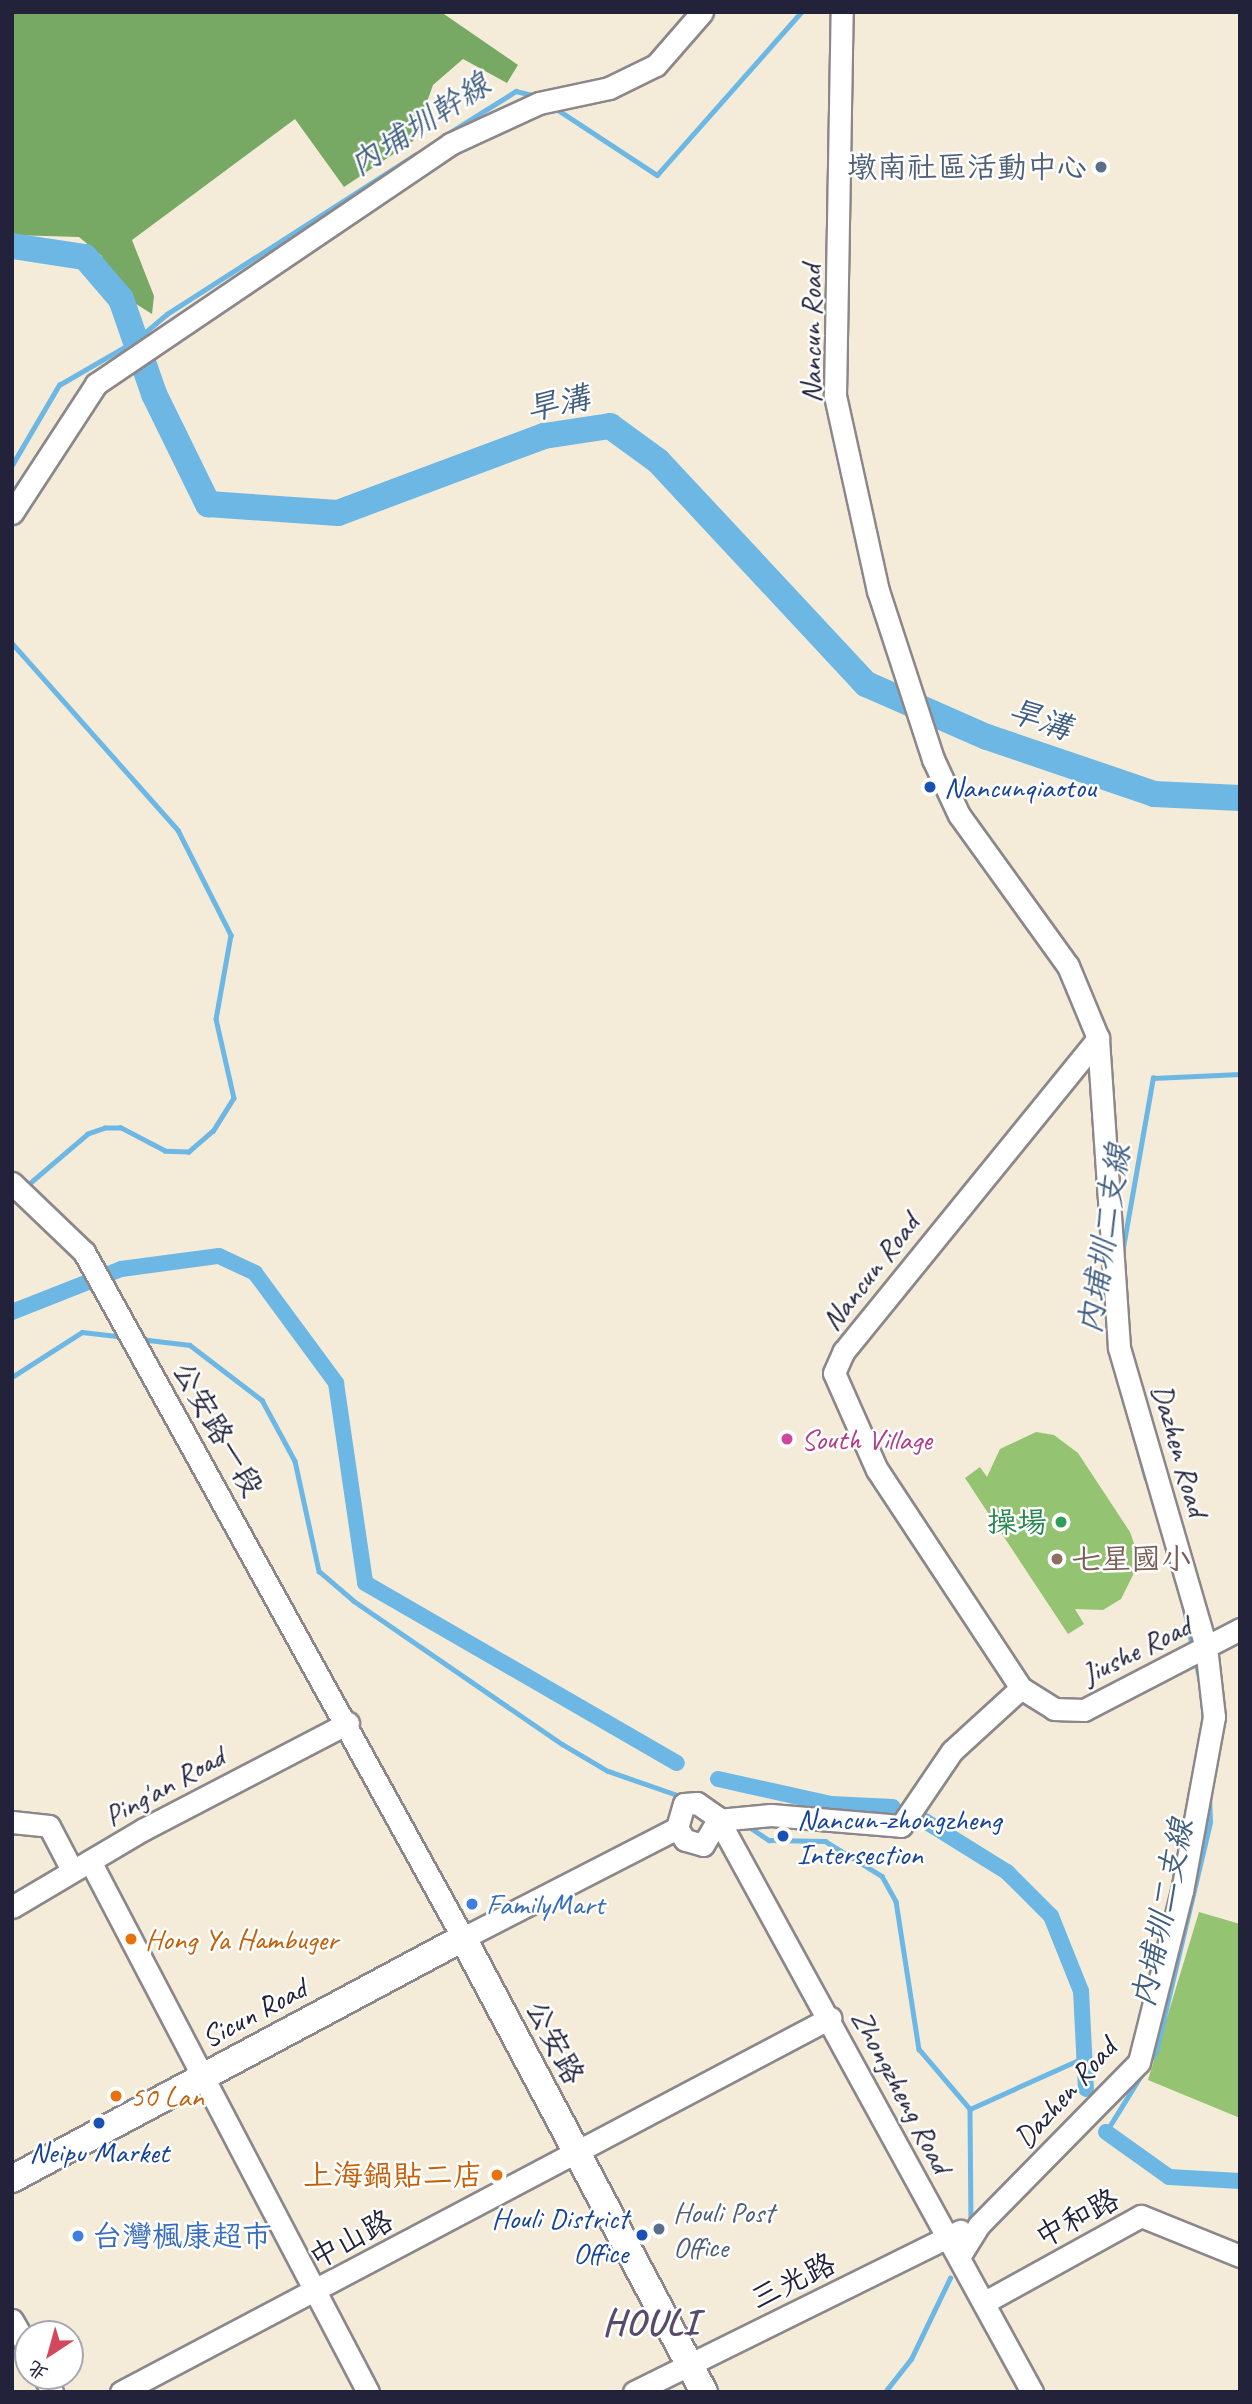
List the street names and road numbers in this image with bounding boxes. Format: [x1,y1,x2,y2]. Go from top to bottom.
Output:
street label: Nancun Road [793,265,829,403]
street label: Nancun Road [814,1207,926,1337]
street label: 公安路一段 [165,1355,271,1503]
street label: Dazhen Road [1144,1381,1216,1519]
street label: Jiushe Road [1076,1607,1196,1693]
street label: Ping'an Road [98,1738,230,1834]
street label: Sicun Road [195,1970,313,2056]
street label: 公安路 [518,1994,592,2090]
street label: Zhongzheng Road [844,2004,960,2178]
street label: Dazhen Road [1007,2031,1123,2155]
street label: 中和路 [1029,2181,1125,2255]
street label: 中山路 [303,2202,399,2276]
street label: 三光路 [745,2245,841,2317]

